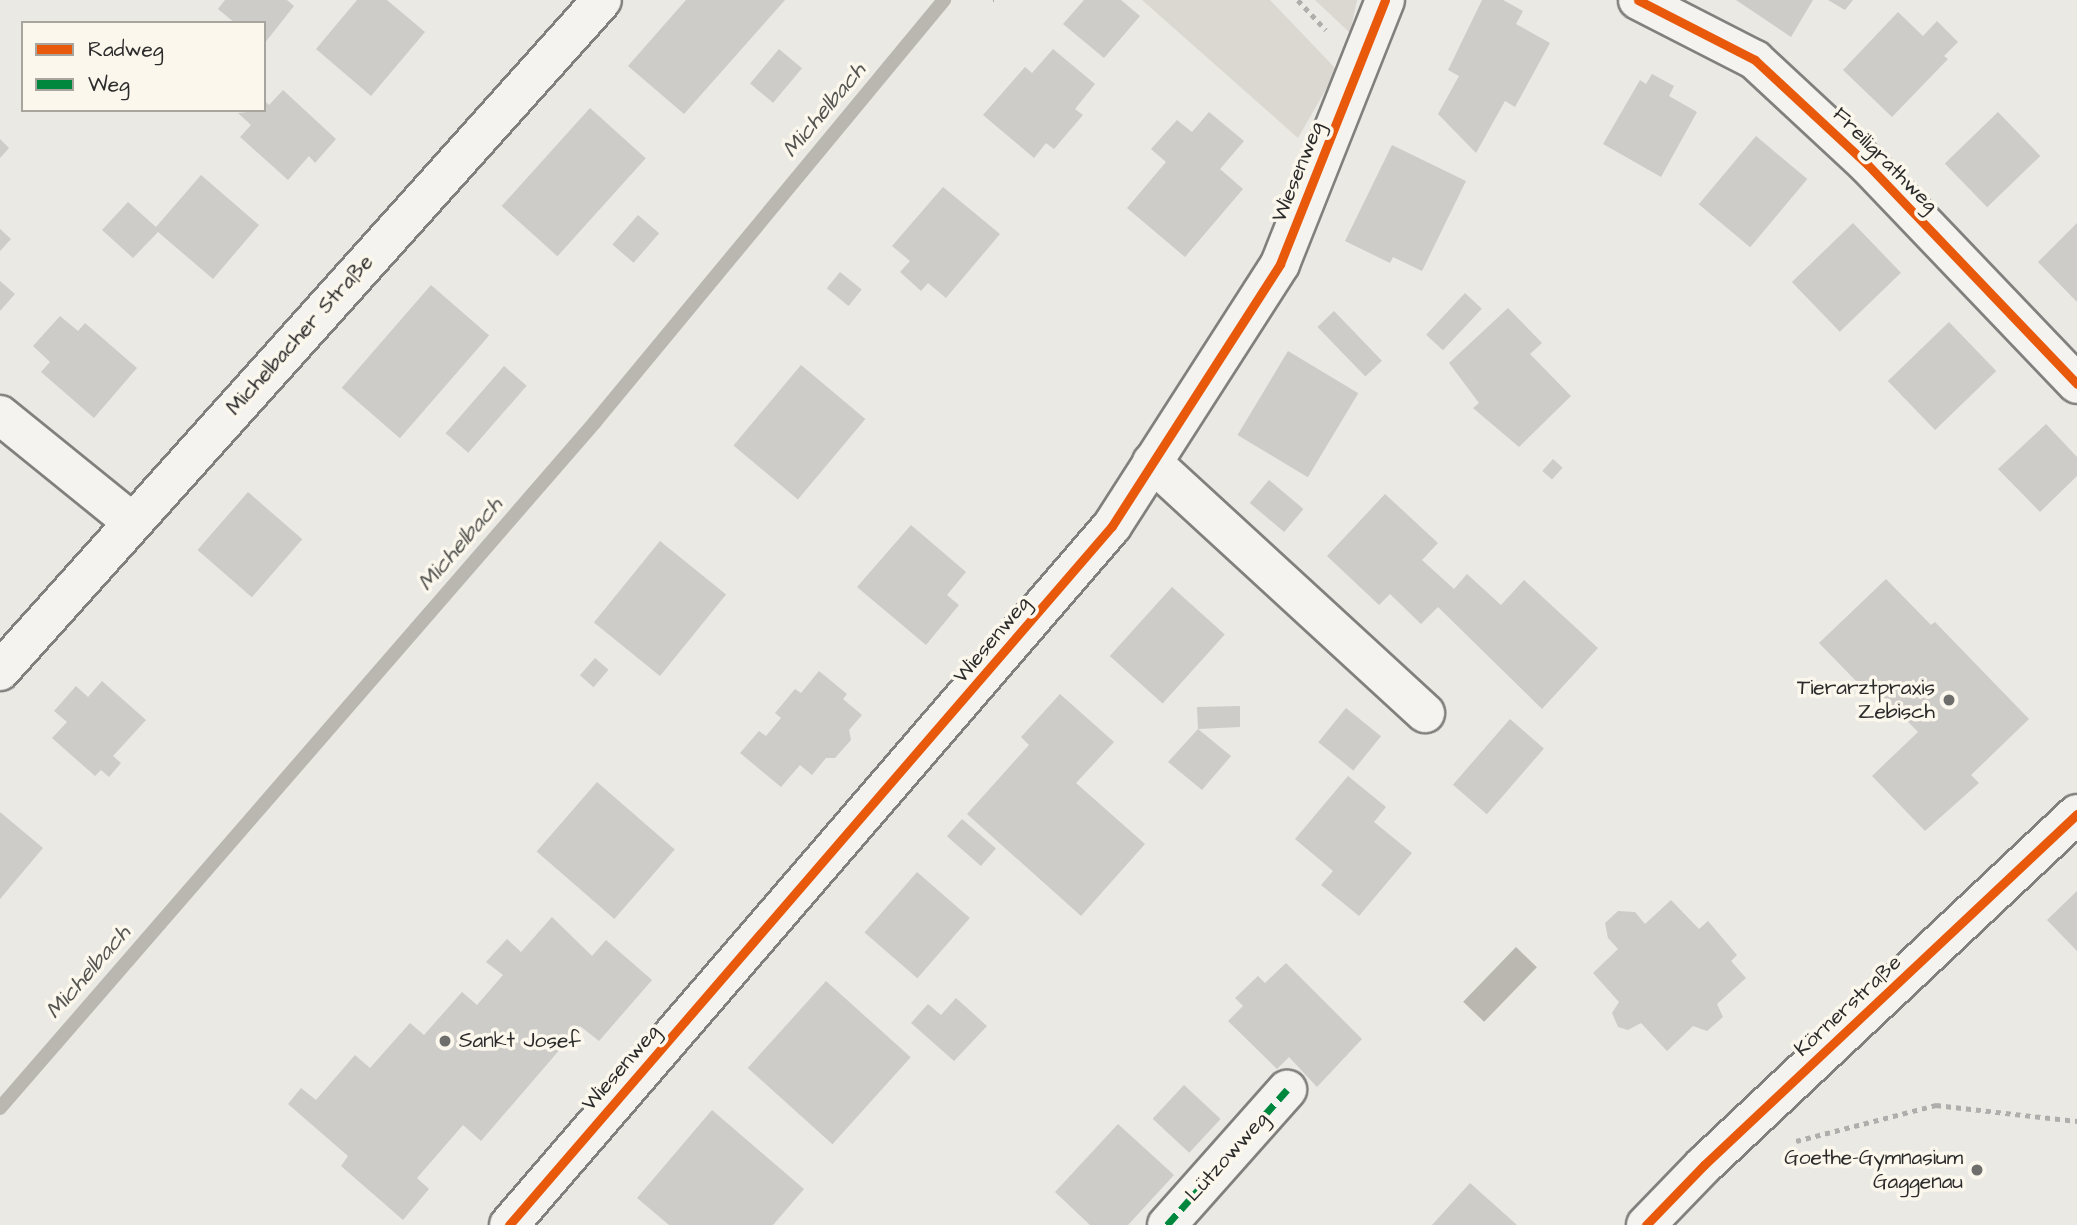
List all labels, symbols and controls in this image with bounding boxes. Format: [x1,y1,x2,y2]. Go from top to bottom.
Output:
legend [21,21,266,112]
text: Radweg [88,35,164,64]
water label: Michelbach [776,57,872,163]
text: Weg [88,70,130,99]
street label: Freiligrathweg [1827,102,1943,218]
street label: Wiesenweg [1266,118,1330,226]
street label: Michelbacher Straße [221,250,379,420]
water label: Michelbach [412,492,508,596]
street label: Wiesenweg [948,591,1036,689]
place label: Tierarztpraxis Zebisch [1797,675,1935,725]
marker: Tierarztpraxis Zebisch [1941,692,1957,708]
water label: Michelbach [40,920,136,1024]
street label: Körnerstraße [1789,950,1907,1062]
street label: Wiesenweg [577,1020,665,1116]
place label: Sankt Josef [459,1028,581,1054]
marker: Sankt Josef [437,1033,453,1049]
street label: Lützowweg [1180,1107,1274,1207]
place label: Goethe-Gymnasium Gaggenau [1784,1145,1963,1195]
marker: Goethe-Gymnasium Gaggenau [1969,1162,1985,1178]

